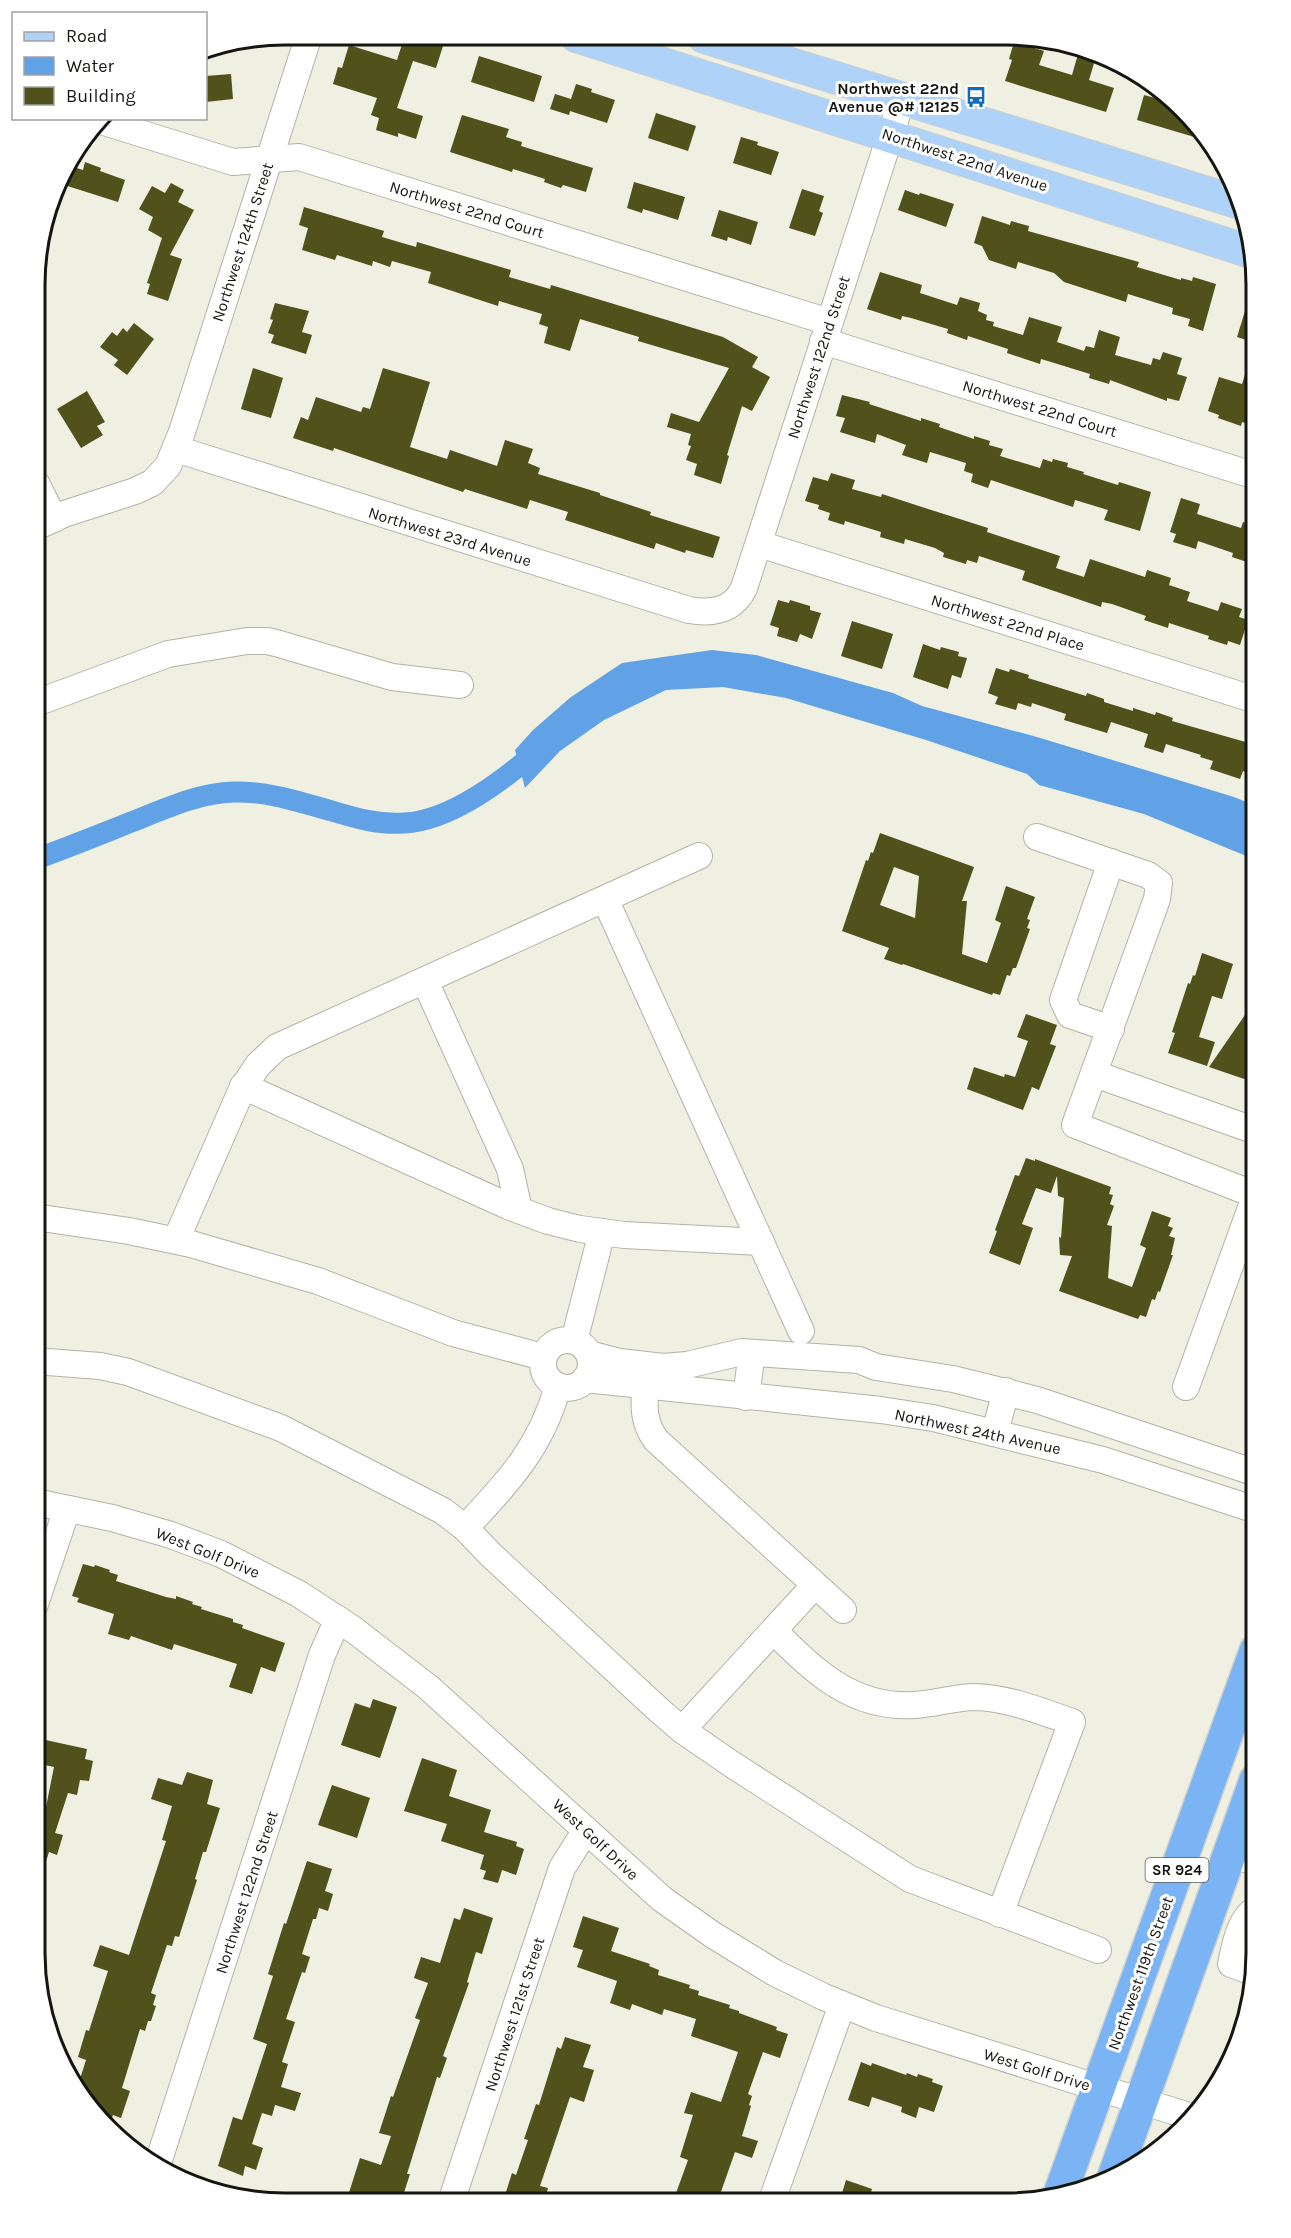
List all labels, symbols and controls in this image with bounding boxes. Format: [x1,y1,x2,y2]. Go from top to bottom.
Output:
legend [12,12,207,120]
text: Road [66,25,107,47]
text: Water [66,55,114,77]
place label: Northwest 22nd Avenue @# 12125 [829,79,959,116]
text: Building [66,85,136,107]
bus stop icon: Northwest 22nd Avenue @# 12125 [964,85,988,109]
street label: Northwest 22nd Avenue [879,124,1050,195]
street label: Northwest 124th Street [208,160,277,324]
street label: Northwest 22nd Court [387,177,546,242]
street label: Northwest 122nd Street [783,273,854,441]
street label: Northwest 22nd Court [960,376,1119,441]
street label: Northwest 23rd Avenue [366,503,534,570]
street label: Northwest 22nd Place [929,590,1087,655]
street label: Northwest 24th Avenue [893,1405,1063,1458]
street label: West Golf Drive [153,1523,263,1582]
street label: West Golf Drive [549,1795,643,1884]
street label: Northwest 122nd Street [211,1808,282,1976]
road number: SR 924 [1146,1858,1208,1882]
street label: Northwest 119th Street [1104,1894,1177,2053]
street label: Northwest 121st Street [481,1935,548,2094]
street label: West Golf Drive [981,2044,1092,2095]

